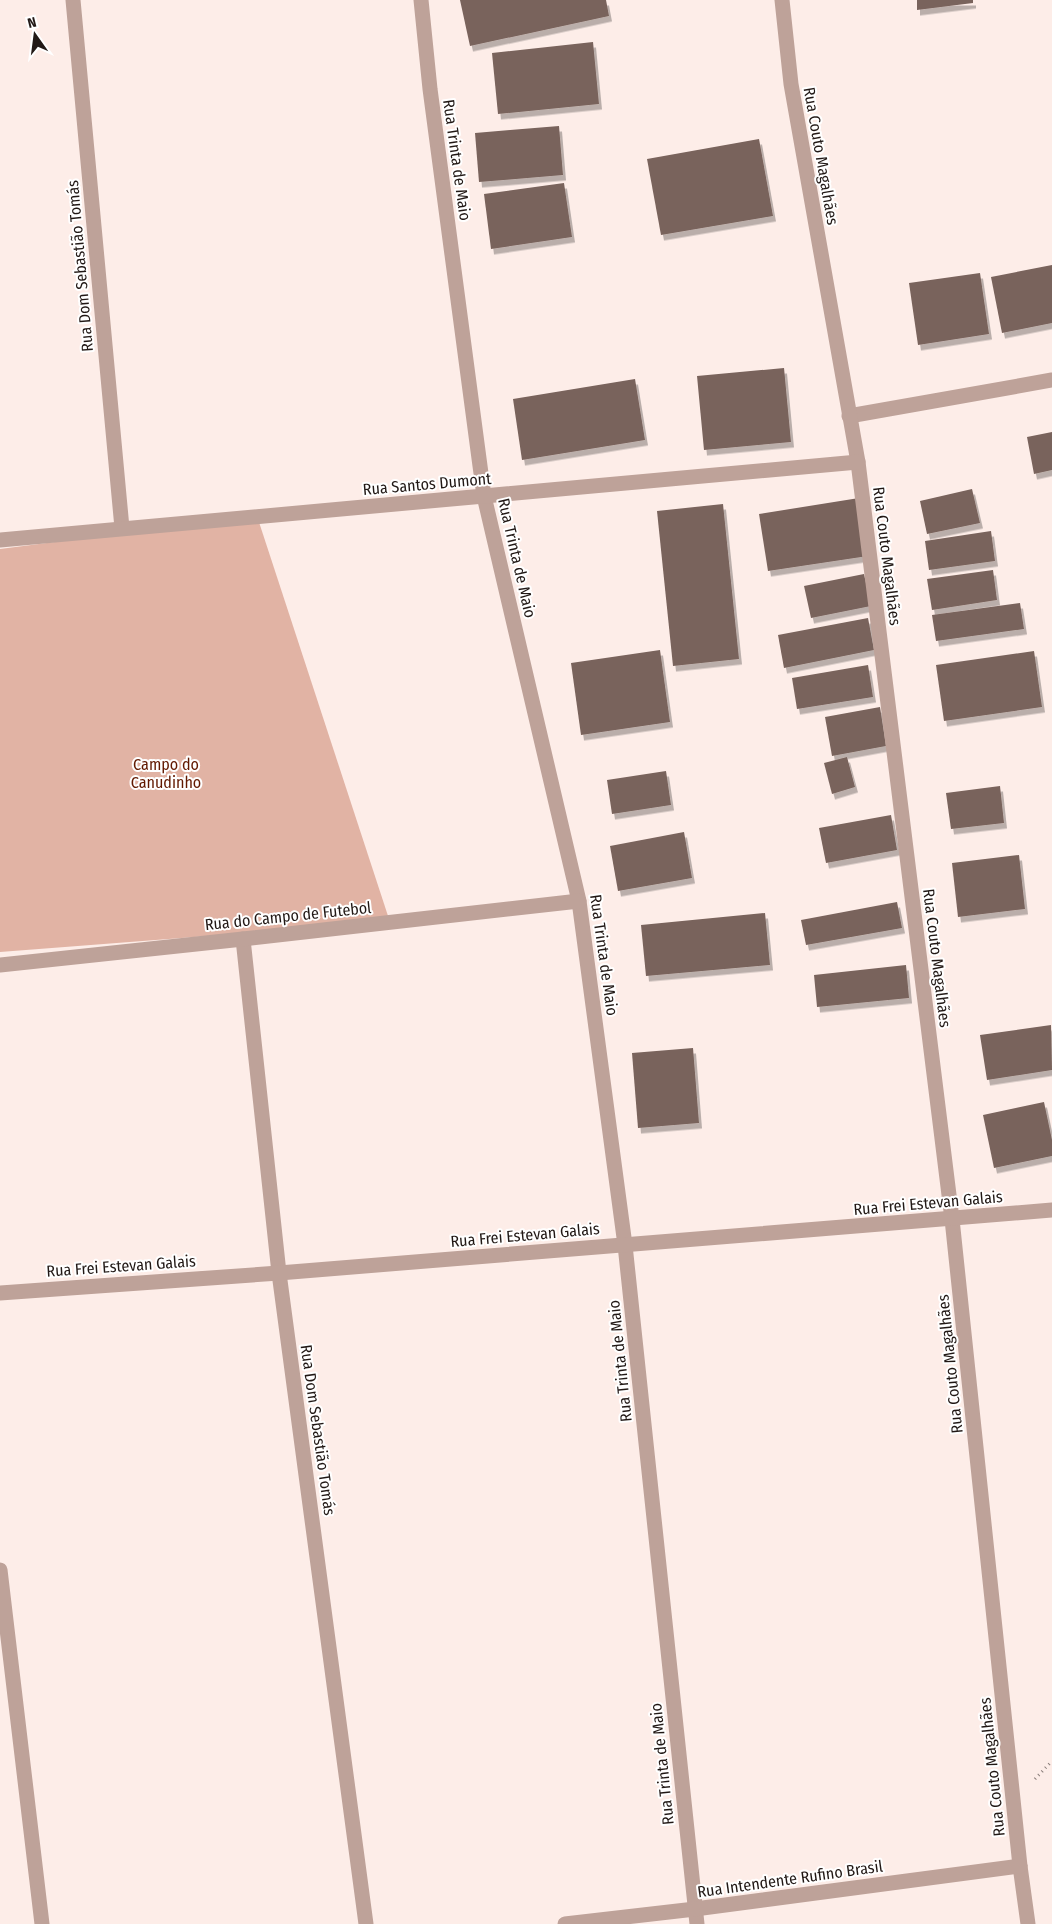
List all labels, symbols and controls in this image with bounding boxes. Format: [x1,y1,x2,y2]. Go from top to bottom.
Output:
north arrow [10,10,60,60]
text: N [26,14,38,32]
street label: Rua Couto Magalhães [800,86,843,227]
street label: Rua Trinta de Maio [439,98,475,222]
street label: Rua Dom Sebastião Tomás [63,179,97,353]
street label: Rua Santos Dumont [362,469,493,499]
street label: Rua Couto Magalhães [869,486,905,627]
street label: Rua Trinta de Maio [494,496,540,620]
park label: Campo do Canudinho [131,755,201,792]
street label: Rua Couto Magalhães [919,888,955,1029]
street label: Rua Trinta de Maio [586,893,622,1017]
street label: Rua do Campo de Futebol [204,898,372,934]
street label: Rua Frei Estevan Galais [853,1187,1004,1219]
street label: Rua Frei Estevan Galais [450,1219,601,1251]
street label: Rua Frei Estevan Galais [46,1251,196,1281]
street label: Rua Couto Magalhães [933,1293,967,1434]
street label: Rua Trinta de Maio [604,1299,636,1423]
street label: Rua Dom Sebastião Tomás [297,1343,339,1517]
street label: Rua Couto Magalhães [975,1696,1009,1837]
street label: Rua Trinta de Maio [646,1702,678,1826]
street label: Rua Intendente Rufino Brasil [696,1857,884,1901]

